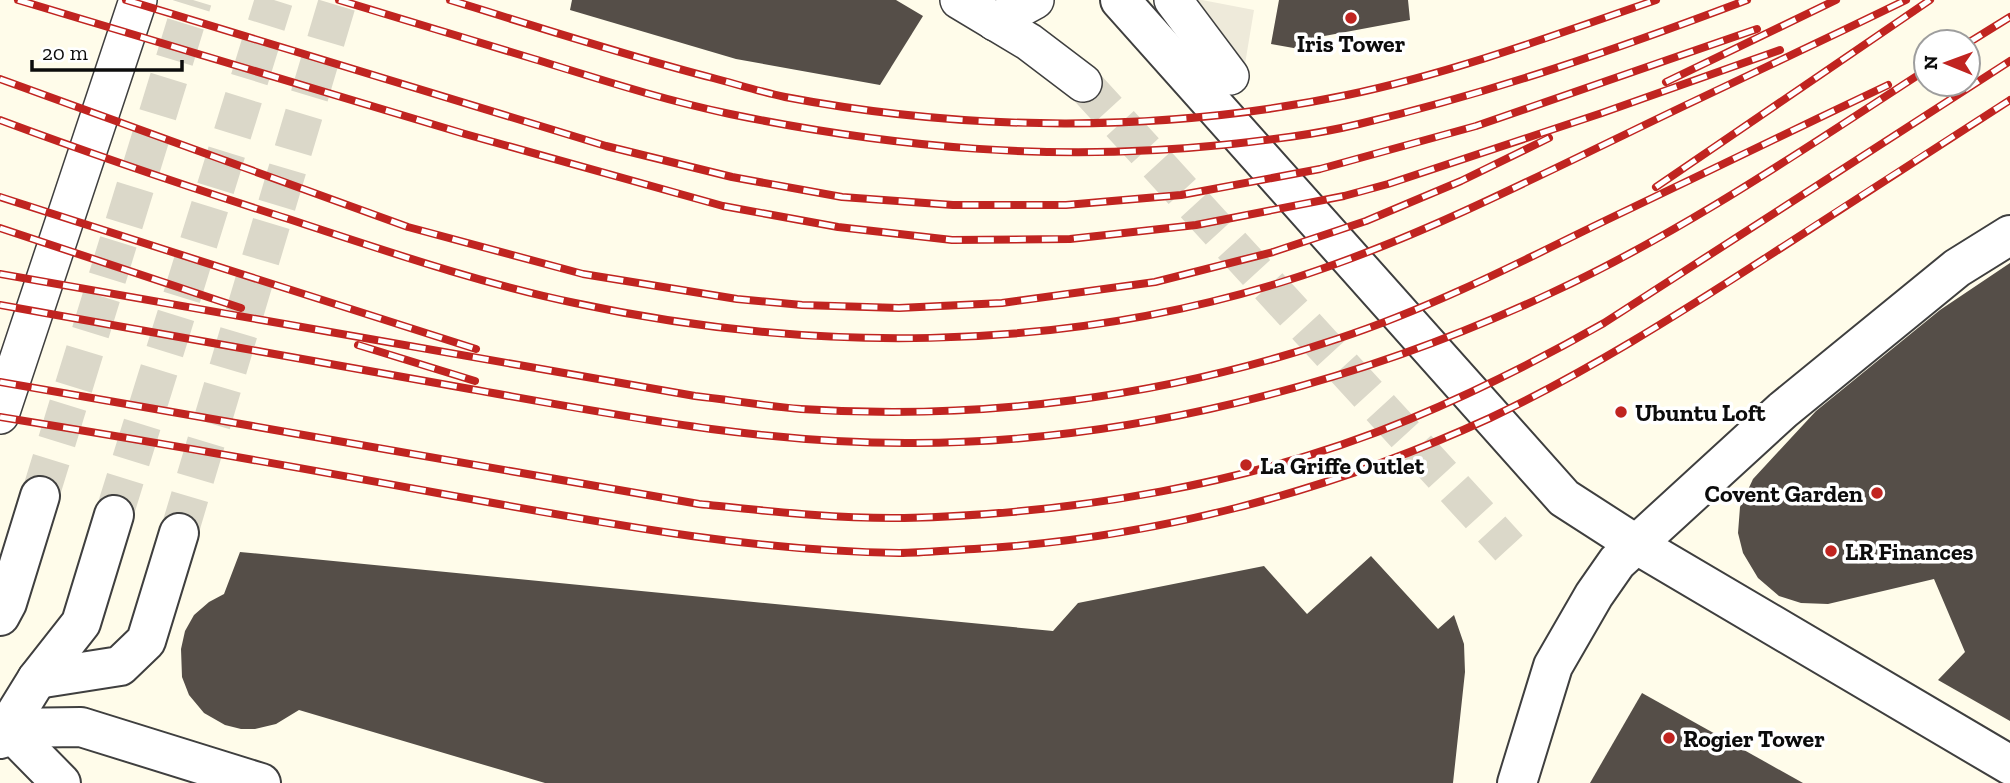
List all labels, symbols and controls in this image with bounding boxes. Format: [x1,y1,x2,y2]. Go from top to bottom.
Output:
marker: Iris Tower [1343,10,1359,26]
scale bar [32,28,182,72]
north arrow [1912,28,1982,98]
place label: Iris Tower [1297,29,1406,58]
text: 20 m [42,40,88,65]
text: N [1919,55,1942,70]
place label: Ubuntu Loft [1635,398,1766,427]
marker: Ubuntu Loft [1613,404,1629,420]
place label: La Griffe Outlet [1260,451,1425,480]
marker: La Griffe Outlet [1238,457,1254,473]
place label: Covent Garden [1705,479,1863,508]
marker: Covent Garden [1869,485,1885,501]
place label: LR Finances [1845,537,1974,566]
marker: LR Finances [1823,543,1839,559]
place label: Rogier Tower [1683,724,1825,753]
marker: Rogier Tower [1661,730,1677,746]

